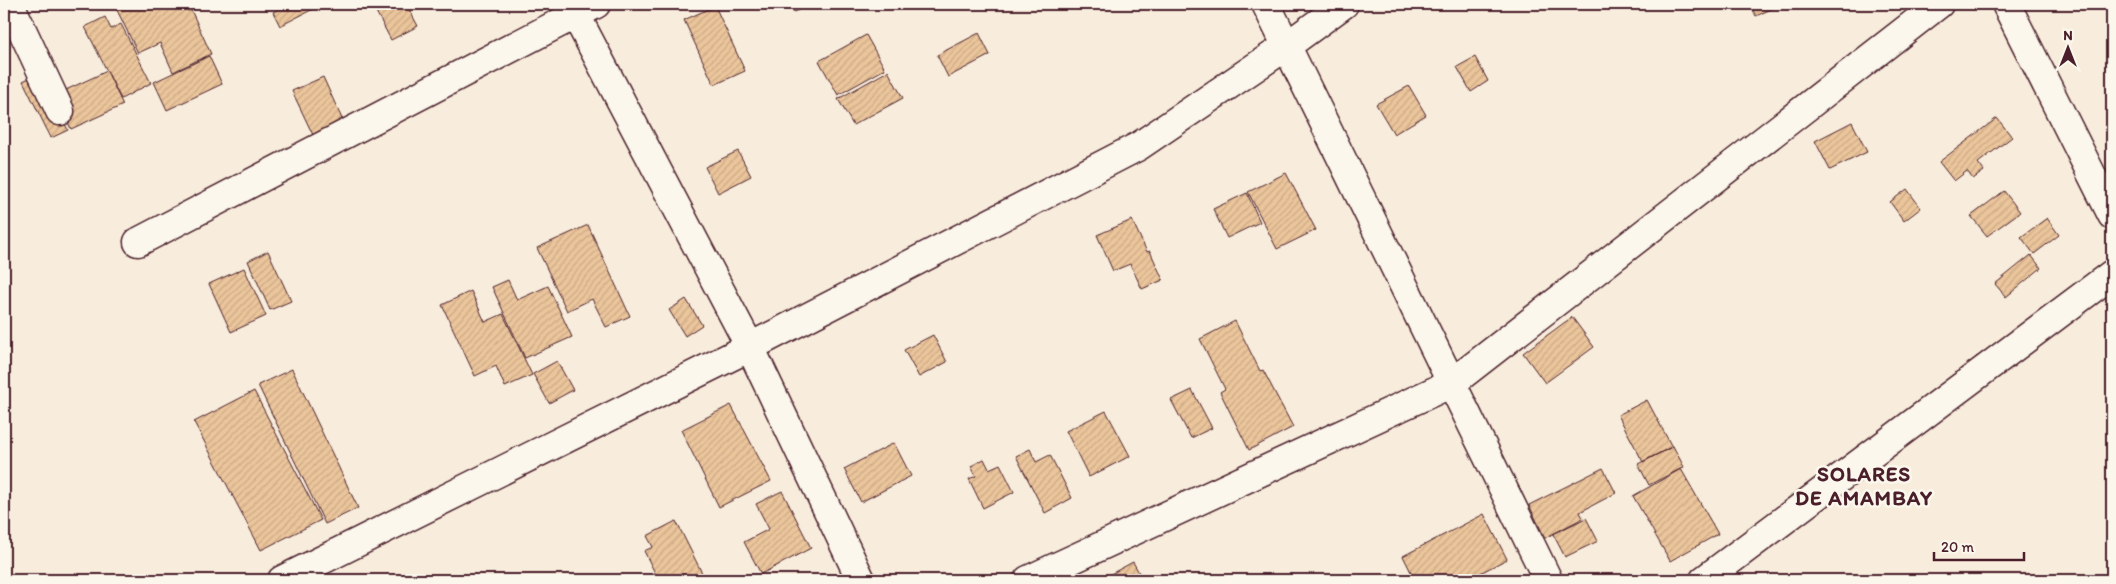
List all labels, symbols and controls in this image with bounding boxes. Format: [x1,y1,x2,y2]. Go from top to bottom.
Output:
north arrow [2044,22,2094,72]
text: N [2063,27,2073,44]
district label: SOLARES DE AMAMBAY [1795,461,1933,510]
scale bar [1934,529,2024,561]
text: 20 m [1941,538,1975,556]

